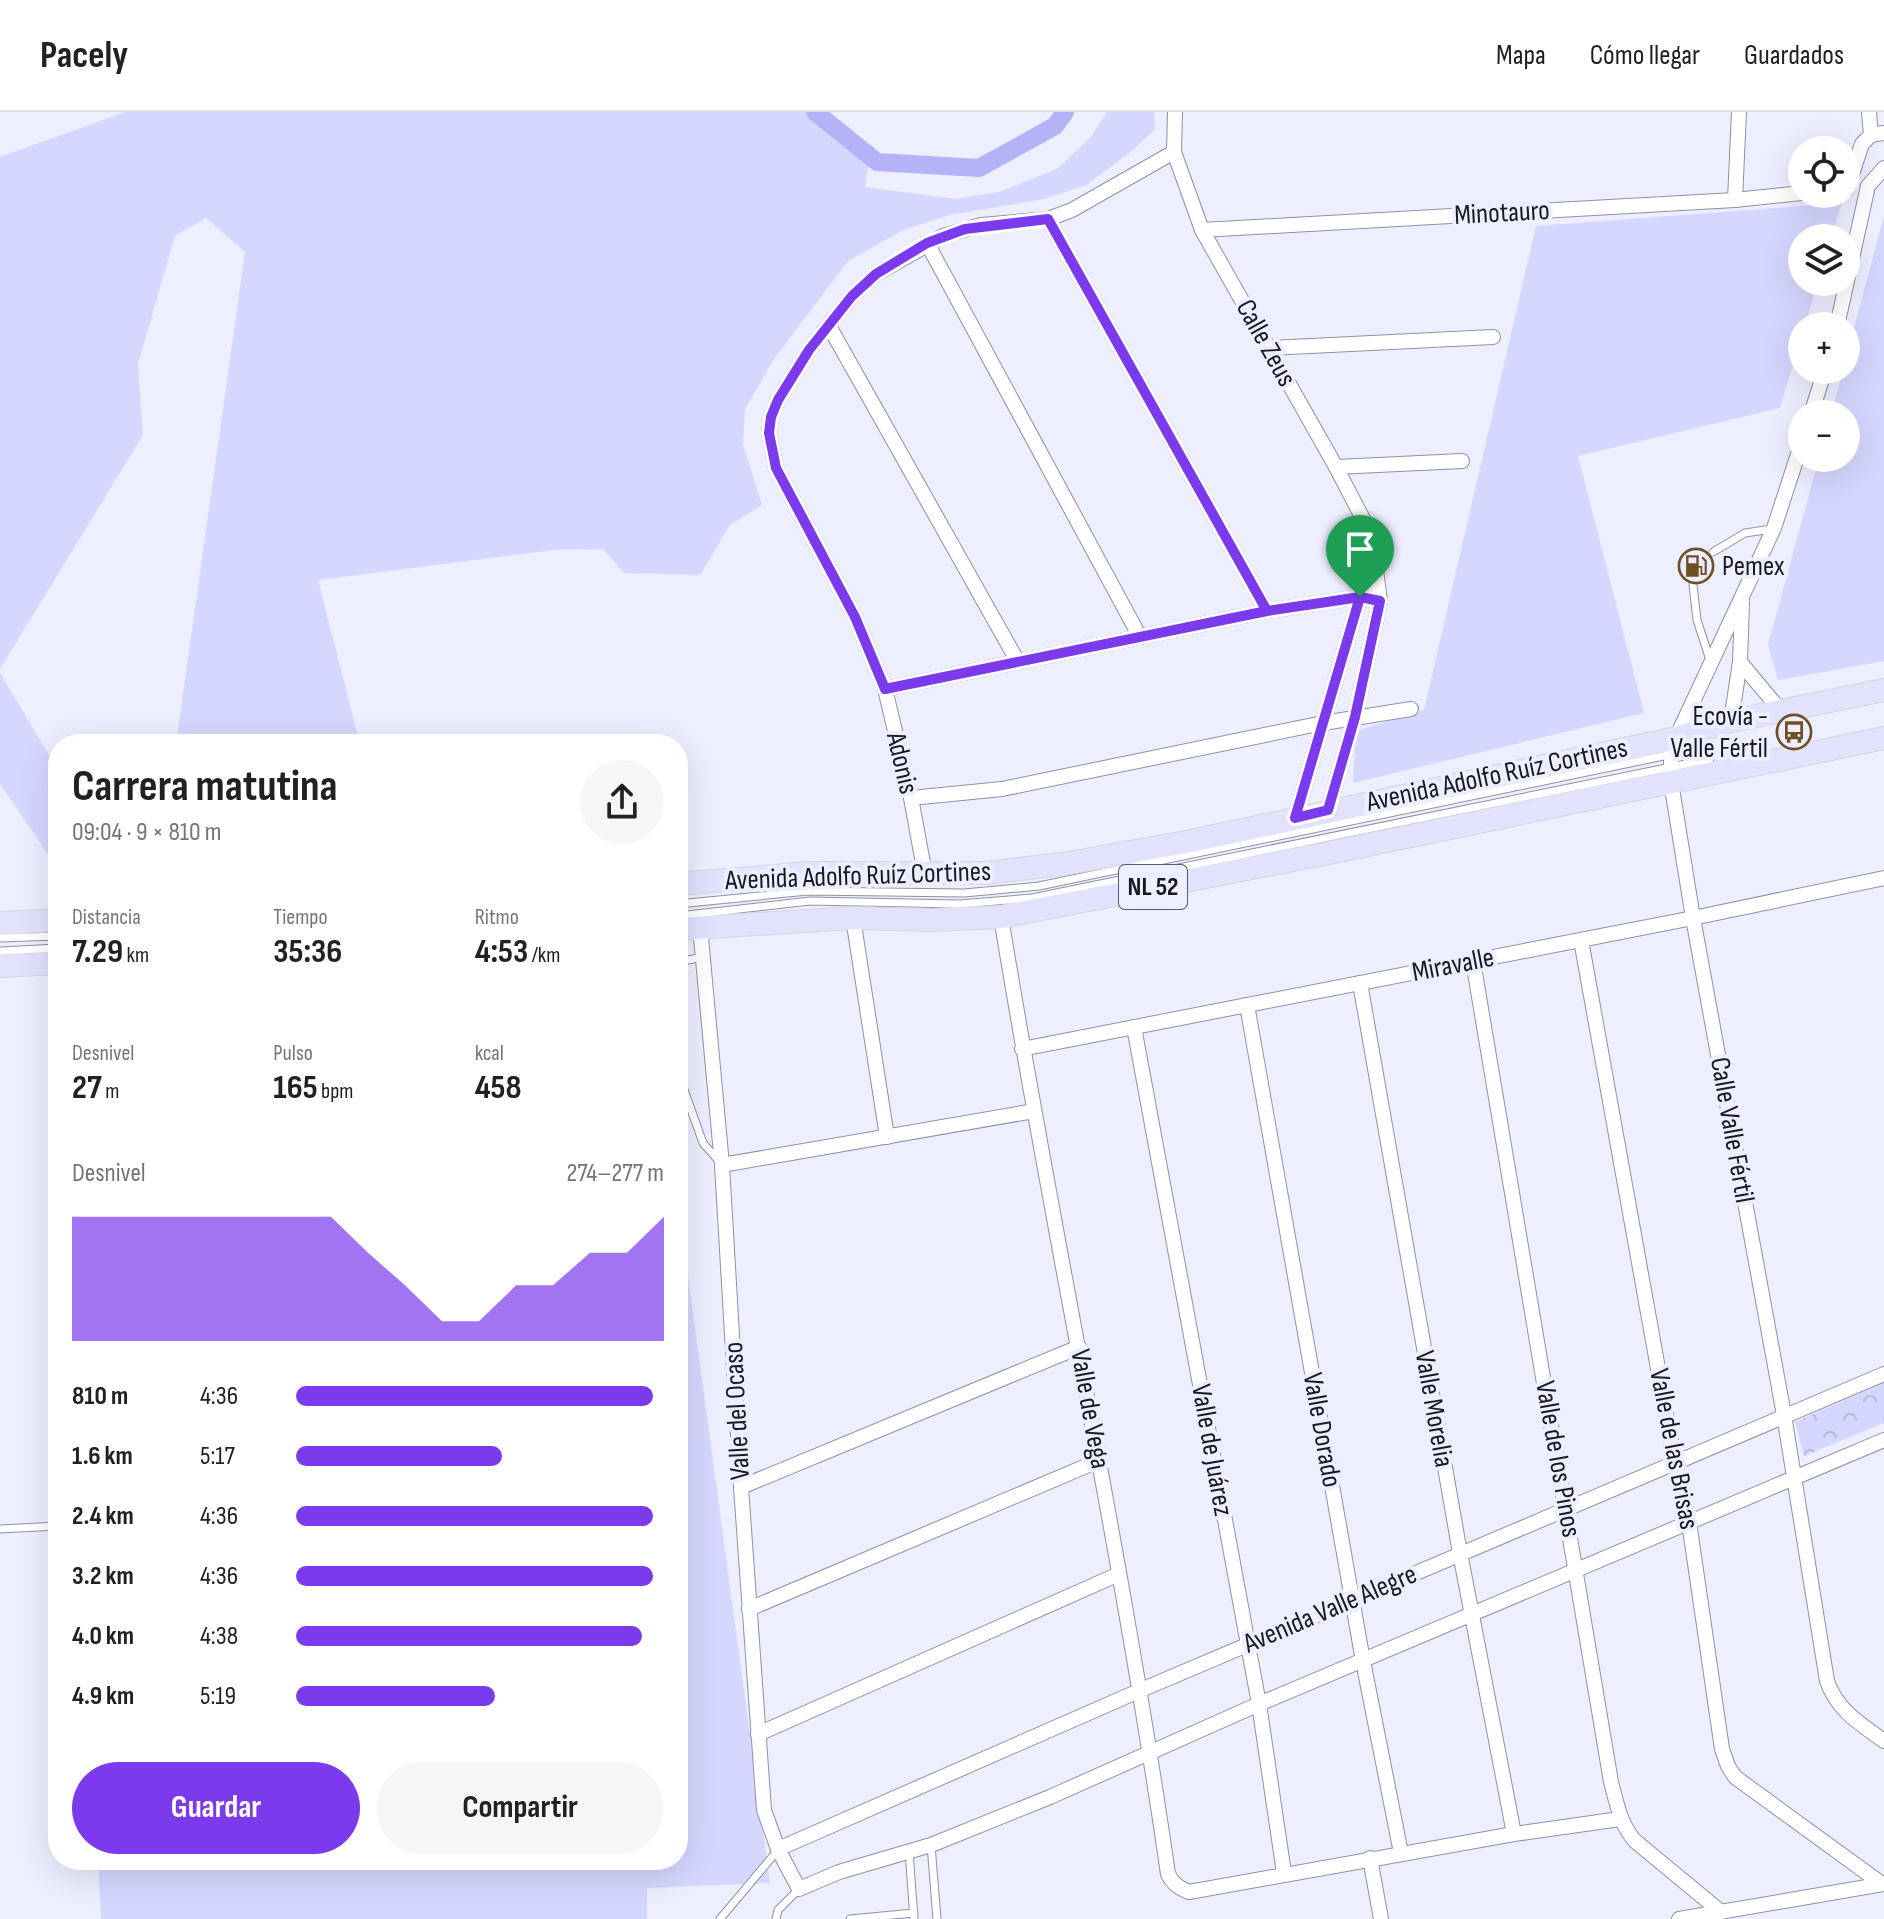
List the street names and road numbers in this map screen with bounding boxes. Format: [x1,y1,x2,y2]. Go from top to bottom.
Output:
street label: Minotauro [1453,194,1551,232]
street label: Calle Zeus [1229,294,1303,392]
street label: Adonis [879,728,925,797]
street label: Avenida Adolfo Ruíz Cortines [1363,731,1631,819]
street label: Avenida Adolfo Ruíz Cortines [724,855,991,897]
road number: NL 52 [1119,865,1187,909]
street label: Miravalle [1409,941,1497,989]
street label: Calle Valle Fértil [1703,1055,1761,1205]
street label: Valle del Ocaso [717,1341,757,1481]
street label: Valle de Vega [1063,1347,1117,1471]
street label: Valle Morelia [1408,1348,1460,1470]
street label: Valle de las Brisas [1642,1366,1706,1532]
street label: Valle Dorado [1296,1370,1348,1490]
street label: Valle de los Pinos [1528,1378,1588,1540]
street label: Valle de Juárez [1184,1382,1240,1518]
street label: Avenida Valle Alegre [1237,1558,1422,1661]

